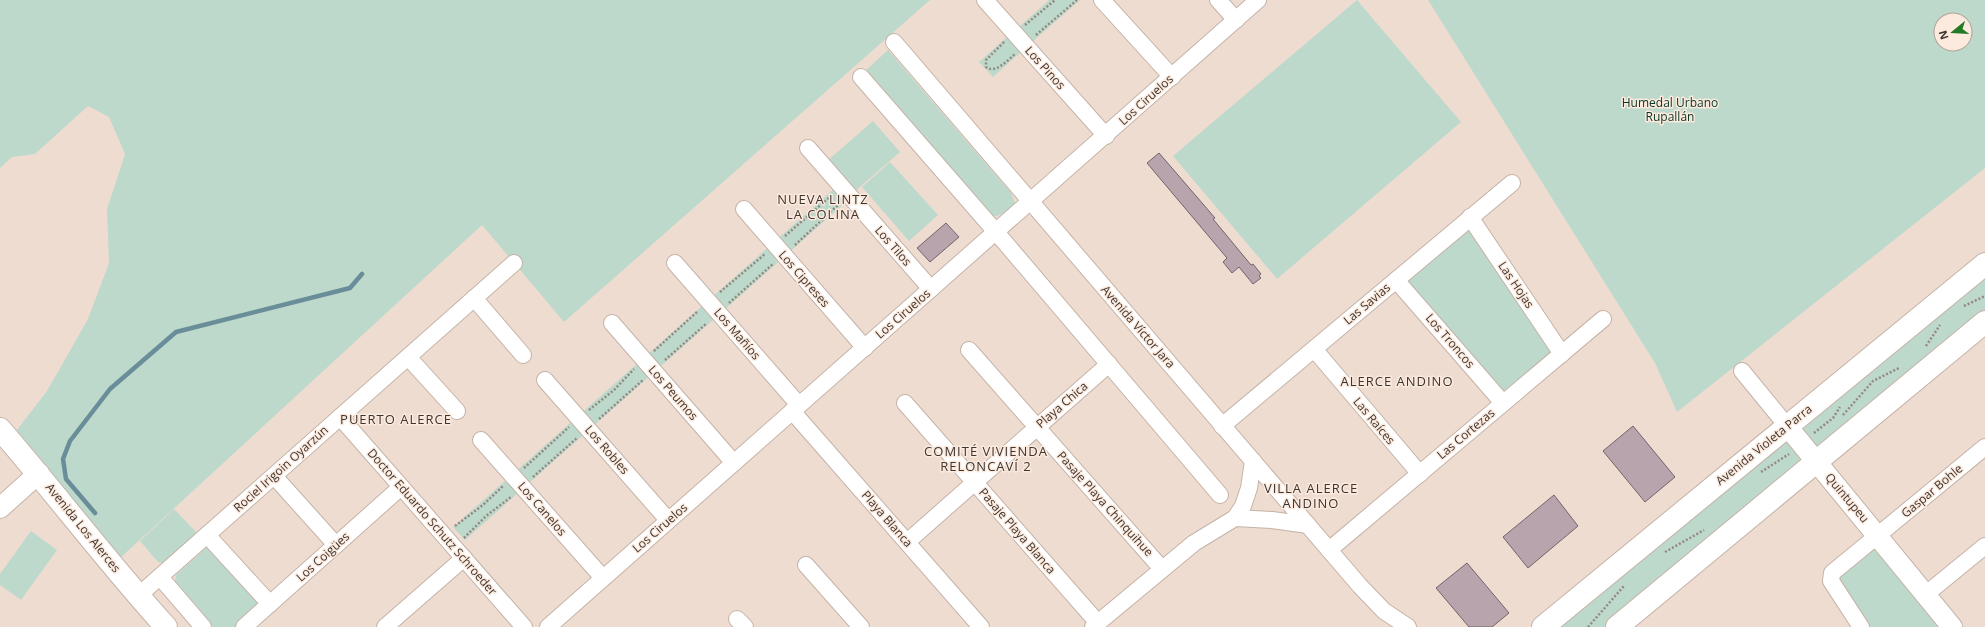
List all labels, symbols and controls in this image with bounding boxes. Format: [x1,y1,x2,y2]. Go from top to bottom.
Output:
north arrow [1933,12,1973,52]
text: N [1934,29,1952,42]
street label: Los Pinos [1021,42,1070,93]
street label: Los Ciruelos [1115,70,1177,129]
park label: Humedal Urbano Rupallán [1622,94,1718,125]
district label: NUEVA LINTZ LA COLINA [777,190,869,223]
street label: Los Tilos [871,222,916,270]
street label: Los Cipreses [775,247,834,311]
street label: Las Hojas [1494,258,1539,312]
street label: Las Savias [1340,279,1394,328]
street label: Avenida Víctor Jara [1098,282,1179,372]
street label: Los Ciruelos [871,285,934,342]
street label: Los Mañíos [710,304,765,363]
street label: Los Troncos [1422,310,1479,372]
street label: Los Peumos [645,362,702,424]
district label: ALERCE ANDINO [1340,372,1454,390]
street label: Playa Chica [1032,378,1091,432]
street label: Las Raíces [1350,393,1399,448]
street label: Avenida Violeta Parra [1712,400,1815,489]
street label: Las Cortezas [1433,404,1498,463]
district label: PUERTO ALERCE [340,410,452,428]
street label: Rociel Irigoin Oyarzún [230,421,332,516]
street label: Los Robles [581,422,634,478]
district label: COMITÉ VIVIENDA RELONCAVÍ 2 [924,442,1048,475]
street label: Doctor Eduardo Schutz Schroeder [364,445,501,599]
street label: Pasaje Playa Chinquihue [1053,447,1157,560]
street label: Gaspar Bohle [1897,460,1966,521]
street label: Quintupeu [1822,469,1873,526]
street label: Los Canelos [514,478,571,540]
street label: Avenida Los Alerces [42,479,125,576]
district label: VILLA ALERCE ANDINO [1264,479,1358,512]
street label: Pasaje Playa Blanca [975,484,1060,577]
street label: Playa Blanca [858,487,917,551]
street label: Los Ciruelos [628,499,691,556]
street label: Los Coigües [292,528,353,585]

